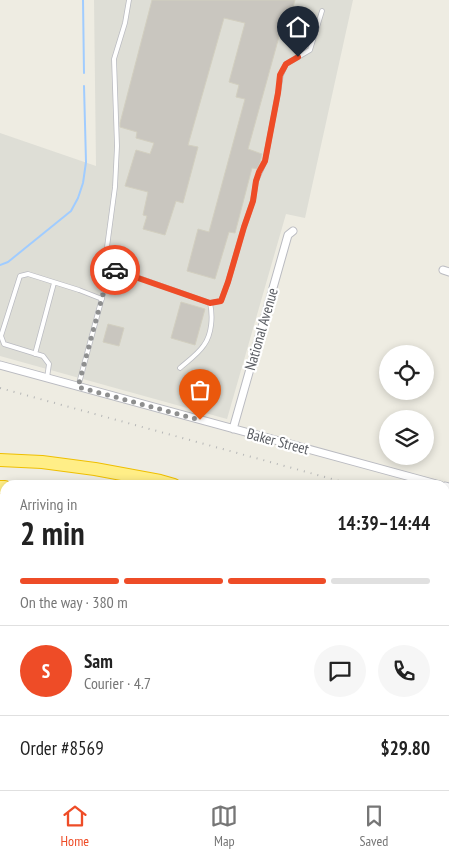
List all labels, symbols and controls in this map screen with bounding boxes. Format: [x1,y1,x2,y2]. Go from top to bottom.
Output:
pin [277,6,319,57]
icon: home [284,13,312,41]
courier [90,245,140,295]
icon: car [101,256,129,284]
street label: National Avenue [240,286,282,372]
map controls [379,345,434,465]
button: locate [379,345,434,400]
pin [179,369,221,420]
icon: bag [186,376,214,404]
button: layers [379,410,434,465]
street label: Baker Street [245,424,311,458]
text: Arriving in [20,494,77,514]
text: 14:39–14:44 [337,511,430,535]
text: 2 min [20,512,85,554]
text: On the way · 380 m [20,592,128,612]
button: chat [314,645,366,697]
button: phone [378,645,430,697]
text: Sam [84,649,113,673]
text: S [42,659,50,683]
text: Courier · 4.7 [84,673,151,693]
text: Order #8569 [20,736,104,760]
text: $29.80 [381,736,430,760]
tab: Home [61,802,89,850]
tab: Map [210,802,238,850]
tab: Saved [360,802,388,850]

